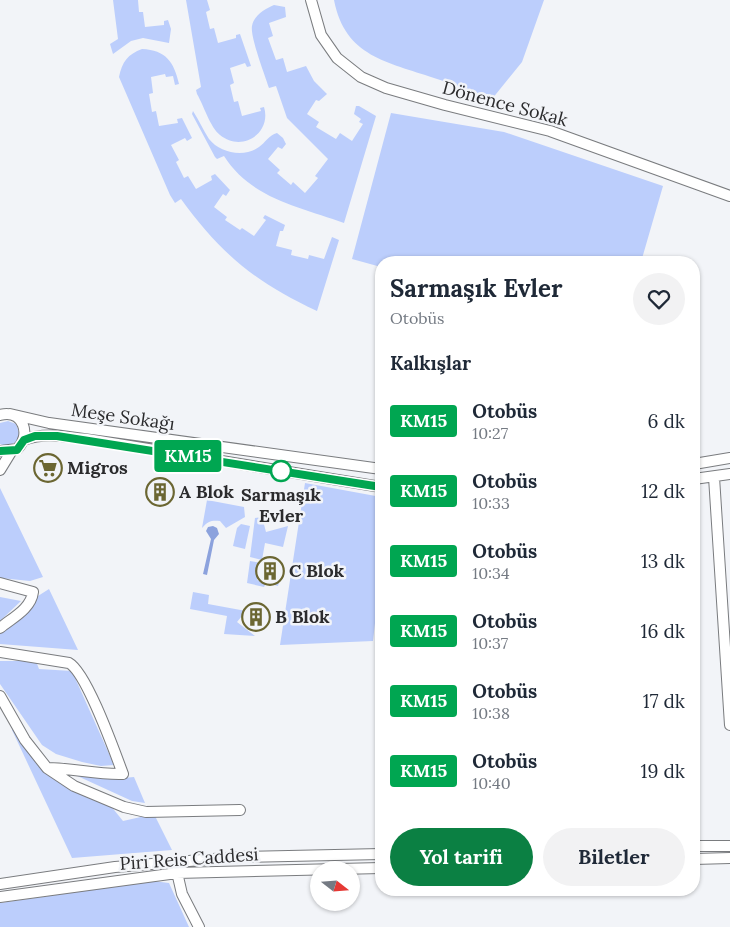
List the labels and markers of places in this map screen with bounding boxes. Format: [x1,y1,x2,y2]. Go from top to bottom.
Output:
supermarket icon: Migros [33,453,63,483]
place label: Migros [67,456,128,479]
marker: Sarmaşık Evler [270,460,292,482]
building icon: A Blok [145,477,175,507]
place label: A Blok [179,480,234,503]
place label: Sarmaşık Evler [241,483,321,527]
building icon: C Blok [255,556,285,586]
place label: C Blok [289,559,345,582]
building icon: B Blok [241,602,271,632]
place label: B Blok [275,605,330,628]

